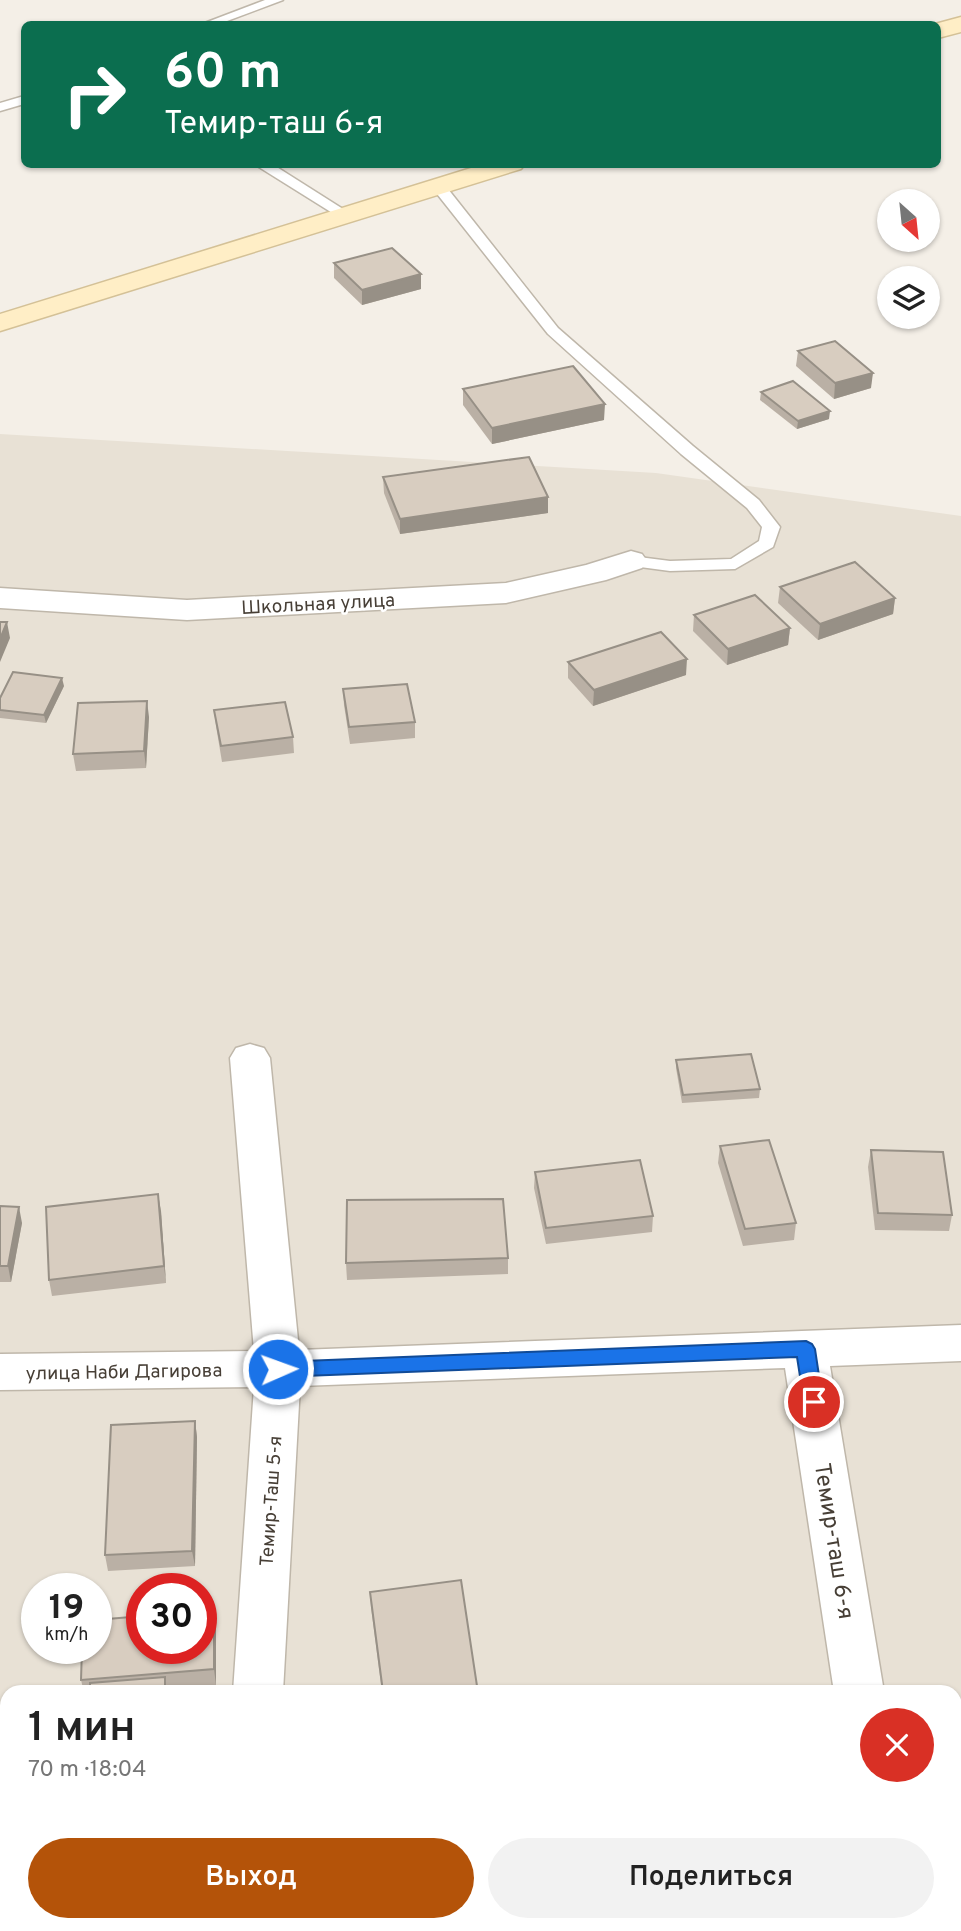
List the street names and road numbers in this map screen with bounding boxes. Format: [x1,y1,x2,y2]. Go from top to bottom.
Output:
street label: Школьная улица [241,589,396,621]
street label: улица Наби Дагирова [26,1359,223,1387]
street label: Темир-Таш 5-я [255,1435,289,1567]
street label: Темир-таш 6-я [806,1461,859,1622]

